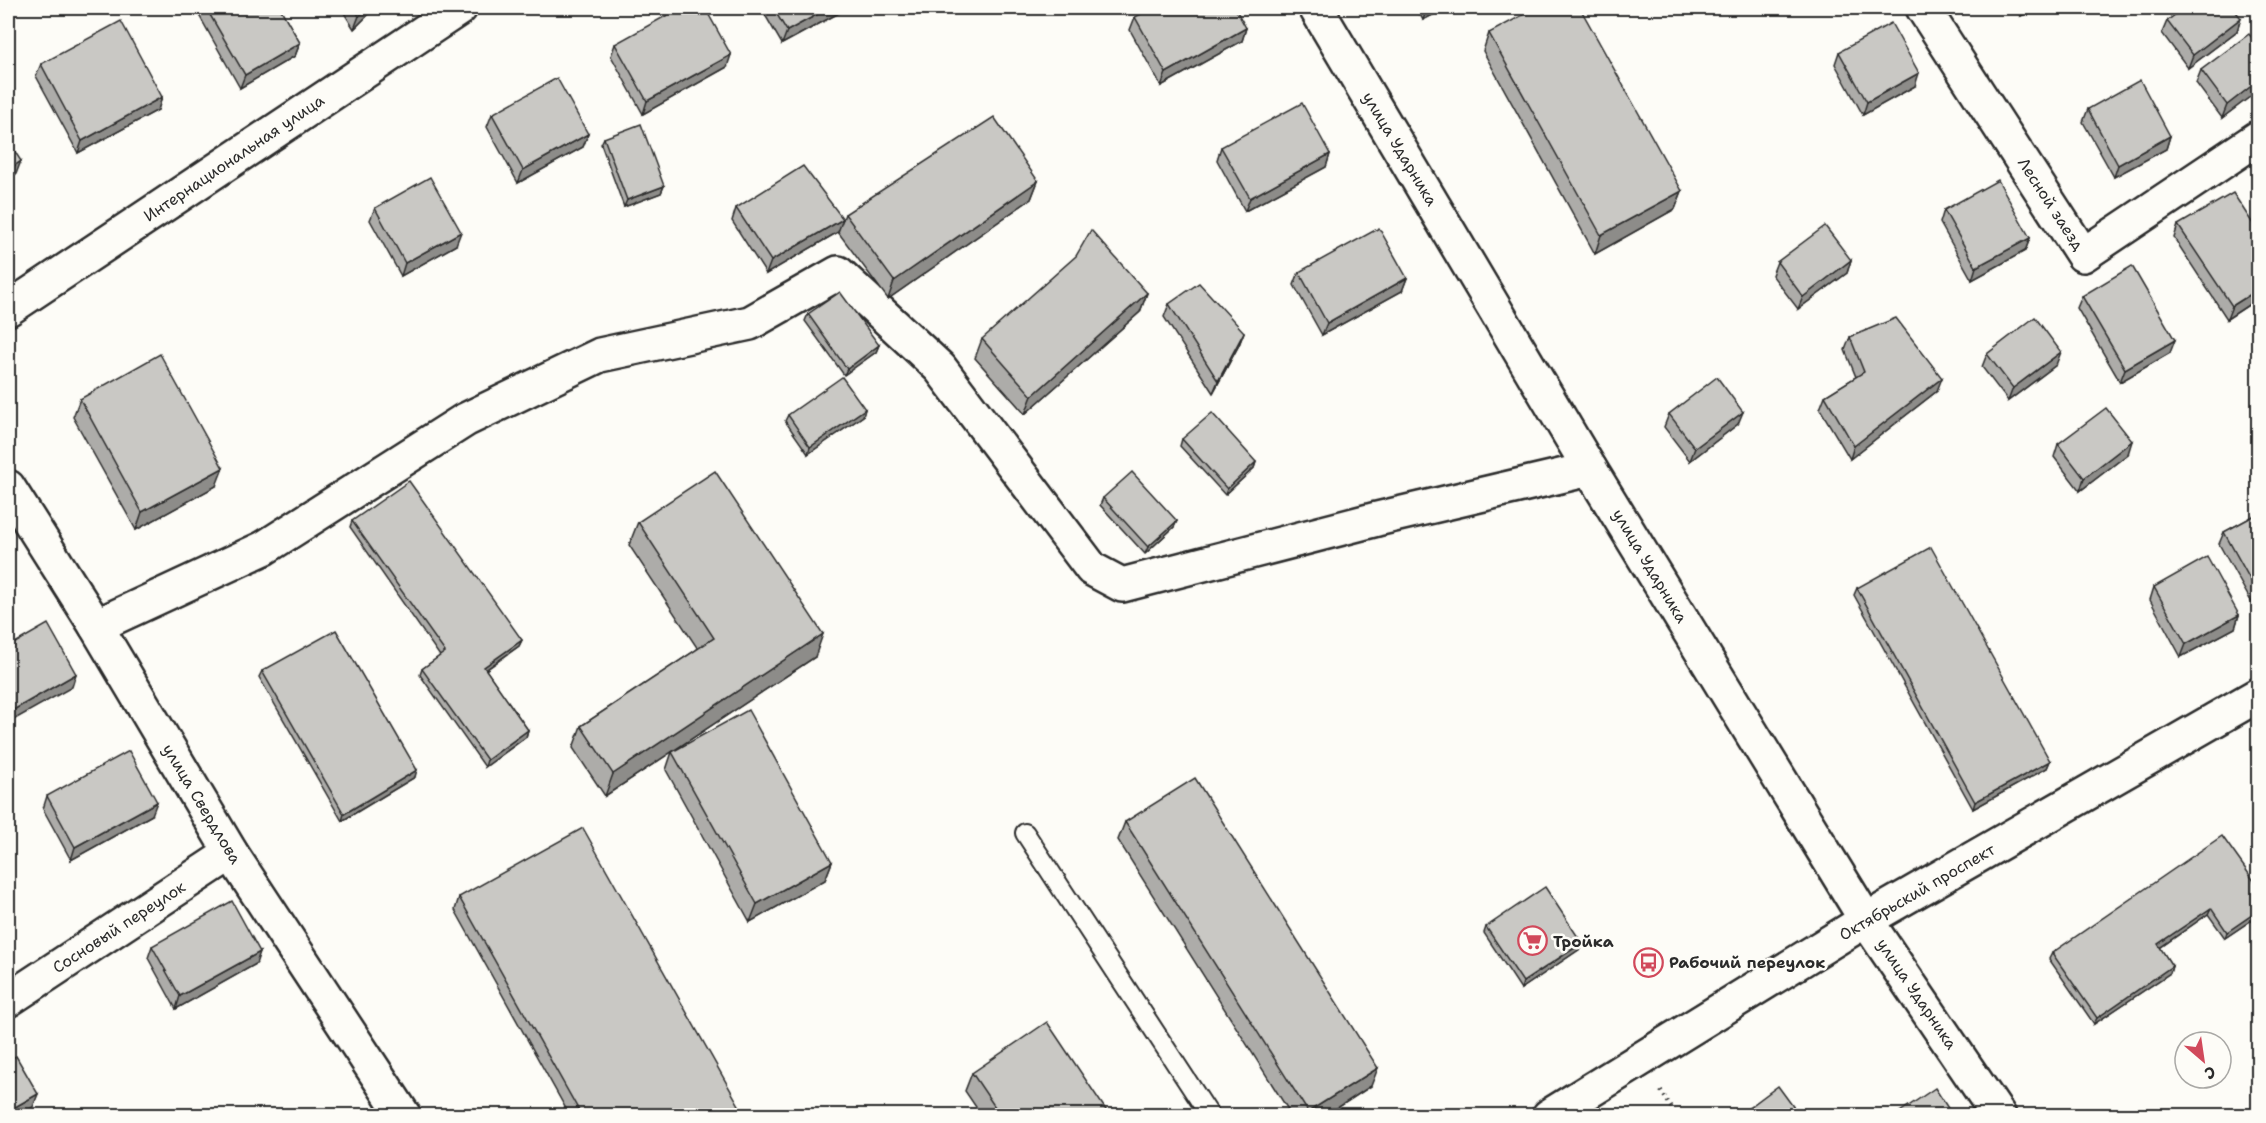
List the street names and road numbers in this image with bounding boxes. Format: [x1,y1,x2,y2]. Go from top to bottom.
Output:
street label: улица Ударника [1358,88,1442,210]
street label: Интернациональная улица [140,90,328,226]
street label: Лесной заезд [2013,153,2089,255]
street label: улица Ударника [1608,505,1692,627]
street label: улица Свердлова [158,740,246,868]
street label: Октябрьский проспект [1835,838,1999,945]
street label: Сосновый переулок [49,876,190,978]
street label: улица Ударника [1872,934,1962,1054]

